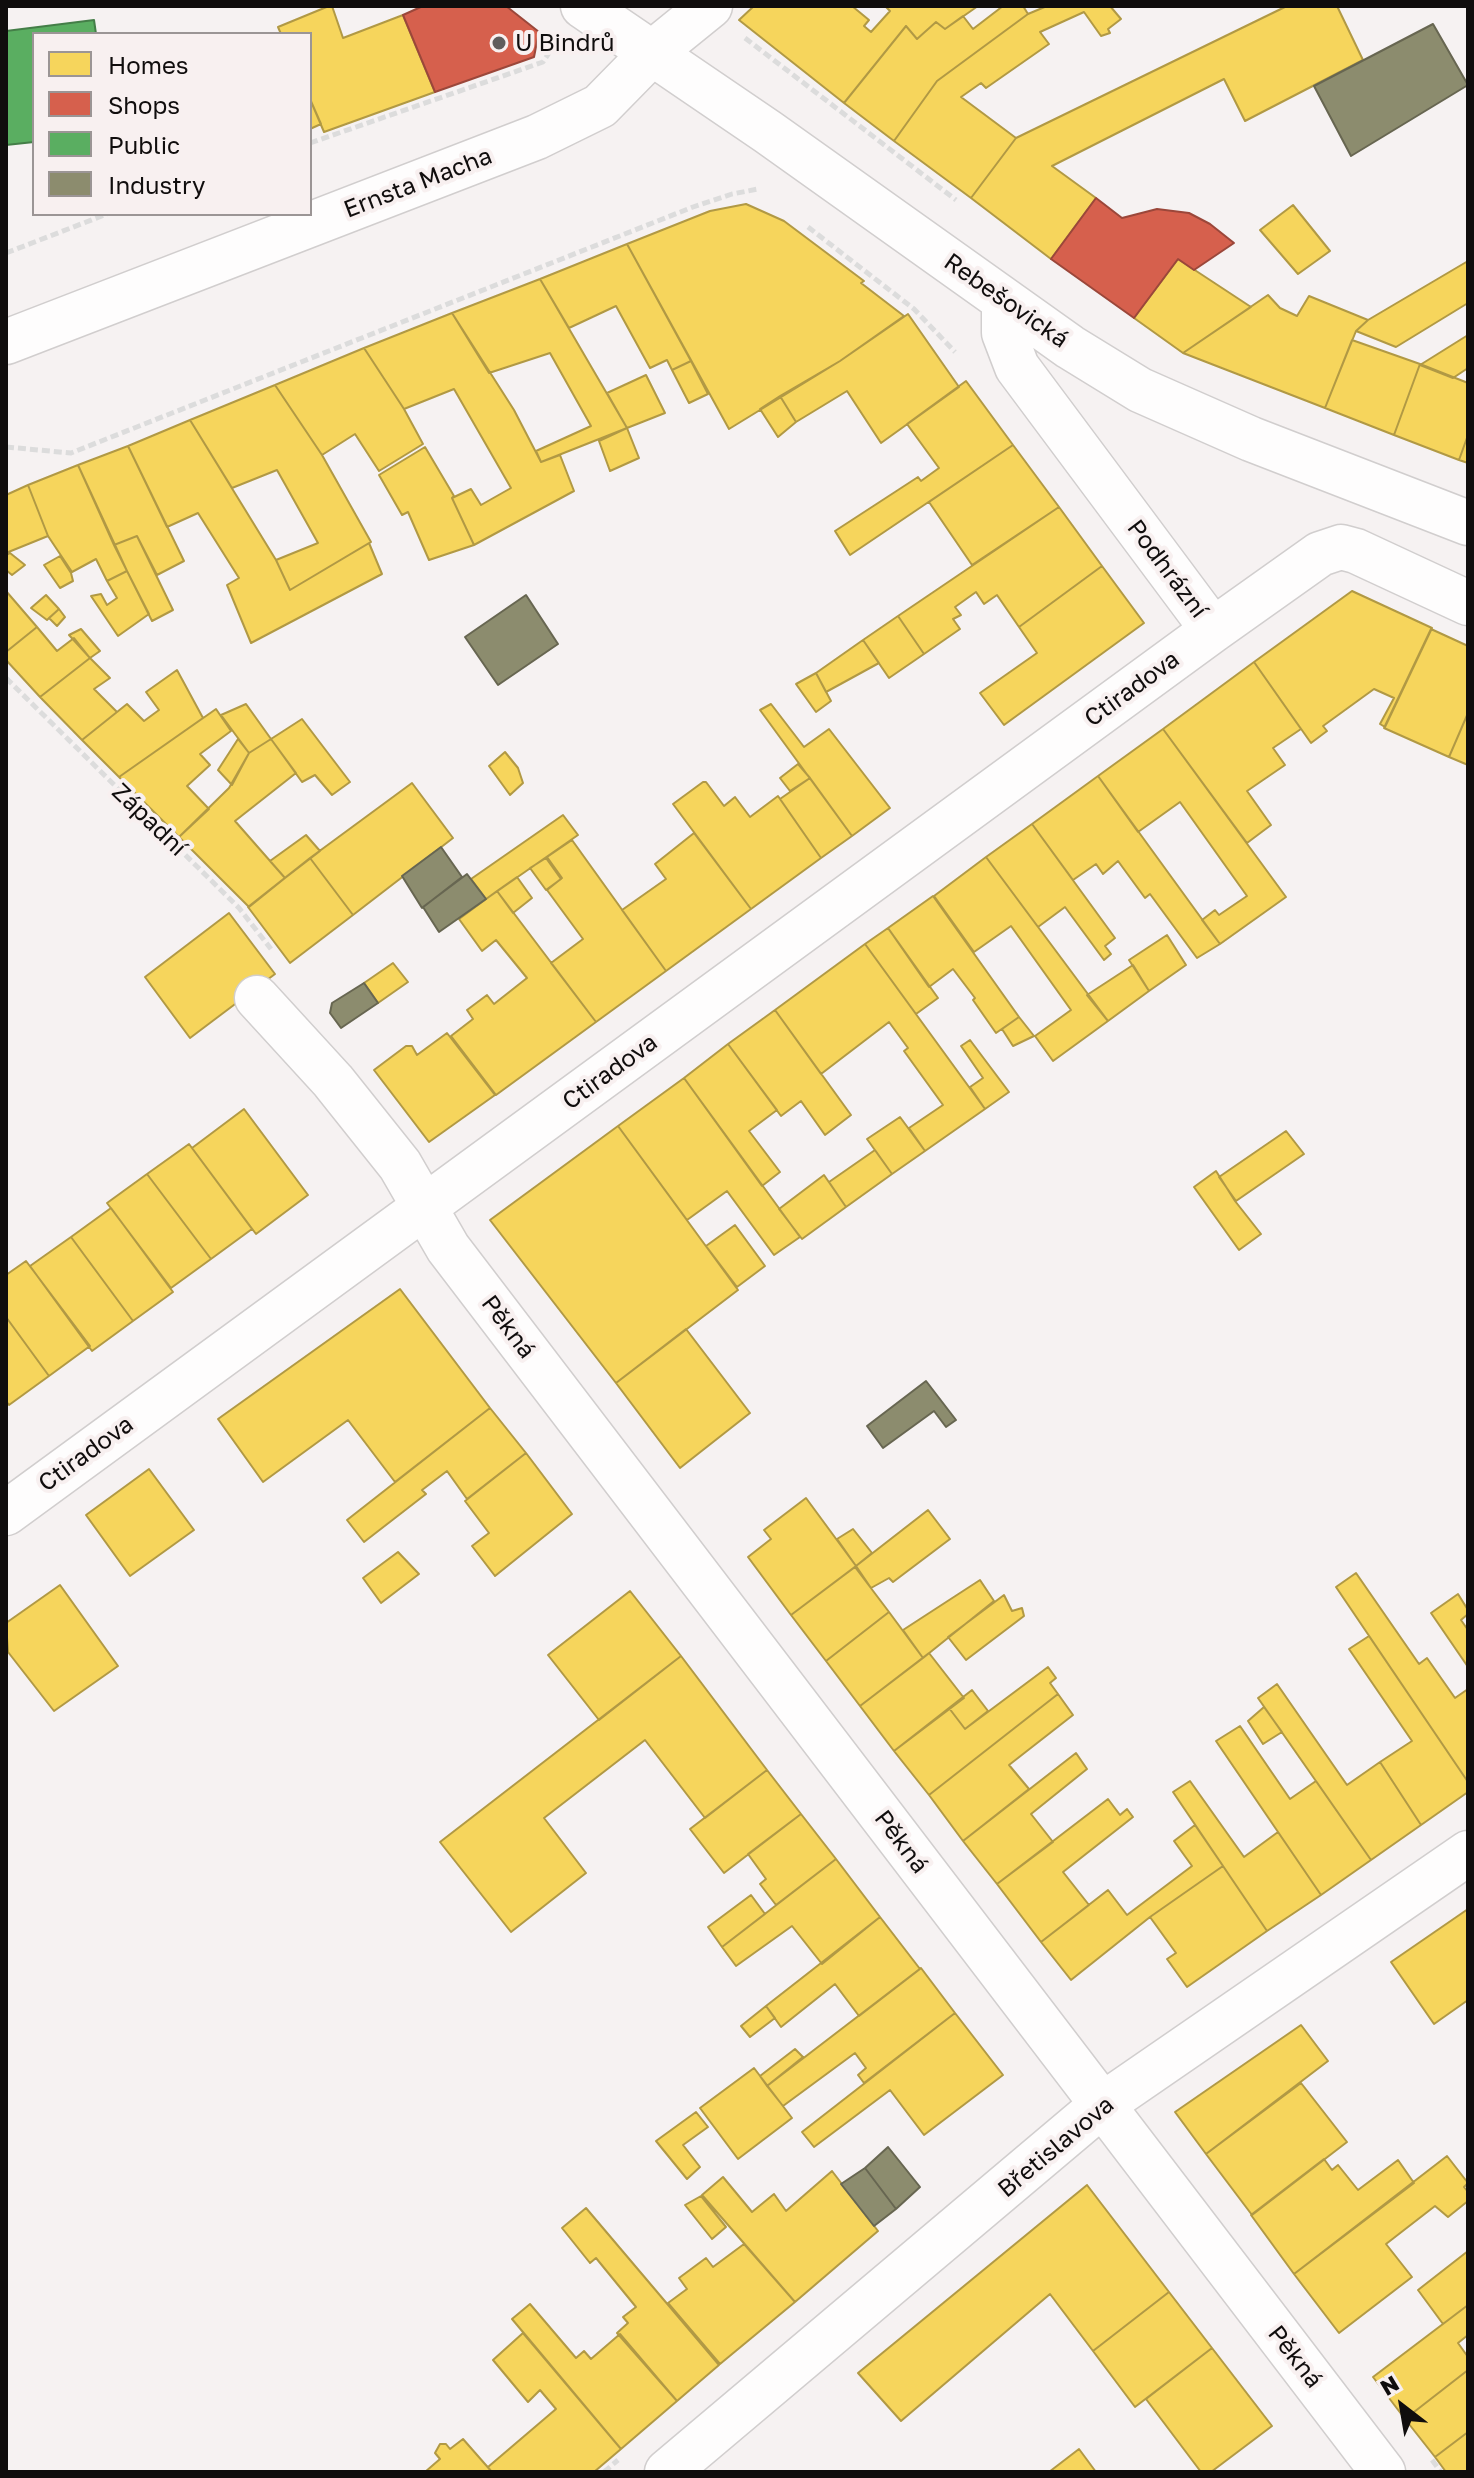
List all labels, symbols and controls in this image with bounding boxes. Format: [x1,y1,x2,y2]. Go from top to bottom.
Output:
place label: U Bindrů [515,29,614,57]
legend [32,32,312,216]
marker: U Bindrů [490,34,508,52]
text: Homes [108,50,189,79]
text: Shops [108,90,180,119]
text: Public [108,130,180,159]
street label: Ernsta Macha [340,142,496,224]
text: Industry [108,170,205,199]
street label: Rebešovická [938,248,1074,354]
street label: Podhrázní [1121,514,1213,624]
street label: Ctiradova [1079,645,1185,733]
street label: Západní [106,778,192,862]
street label: Ctiradova [557,1028,663,1116]
street label: Pěkná [475,1290,541,1364]
street label: Ctiradova [33,1410,139,1498]
street label: Pěkná [868,1805,934,1879]
street label: Břetislavova [992,2090,1120,2204]
street label: Pěkná [1262,2320,1328,2394]
north arrow [1362,2366,1442,2446]
text: N [1375,2369,1404,2401]

